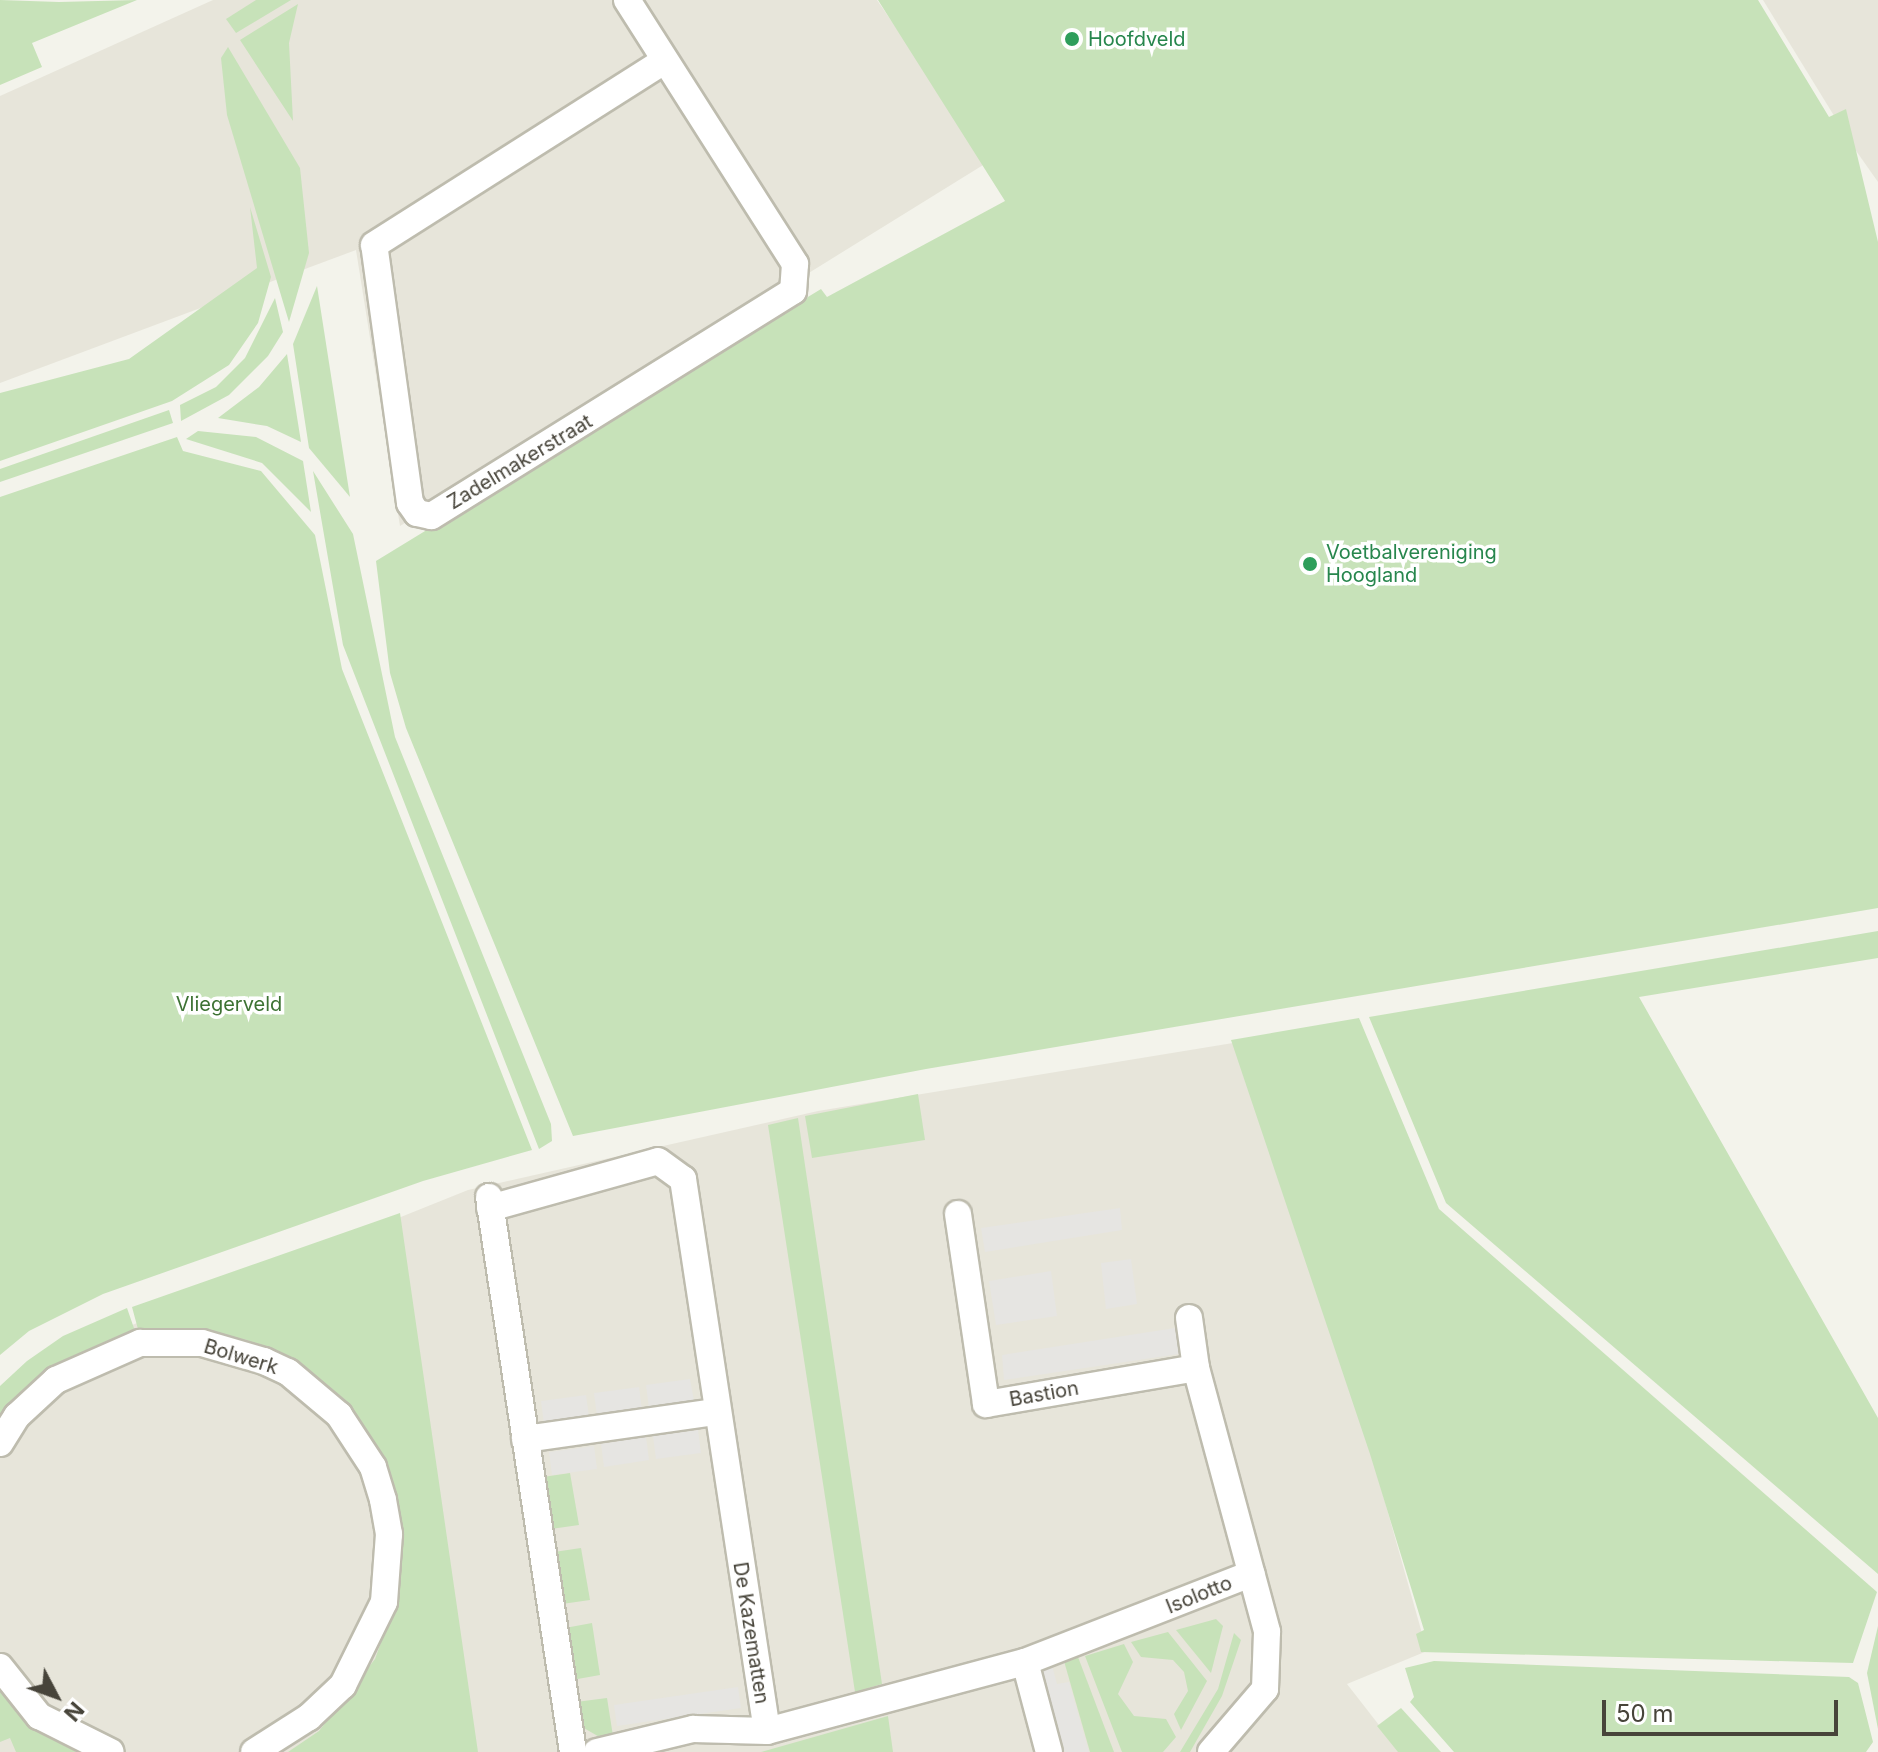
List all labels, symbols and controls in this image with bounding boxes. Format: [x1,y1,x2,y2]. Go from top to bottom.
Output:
place label: Hoofdveld [1088,27,1186,51]
marker: Hoofdveld [1063,30,1081,48]
street label: Zadelmakerstraat [443,409,597,515]
place label: Voetbalvereniging Hoogland [1326,540,1497,587]
marker: Voetbalvereniging Hoogland [1301,555,1319,573]
park label: Vliegerveld [176,992,282,1016]
street label: Bolwerk [201,1334,281,1380]
street label: Bastion [1007,1376,1081,1412]
street label: De Kazematten [728,1560,774,1706]
street label: Isolotto [1162,1571,1236,1619]
north arrow [16,1656,96,1736]
scale bar [1606,1684,1842,1734]
text: N [59,1697,89,1727]
text: 50 m [1616,1699,1674,1728]

